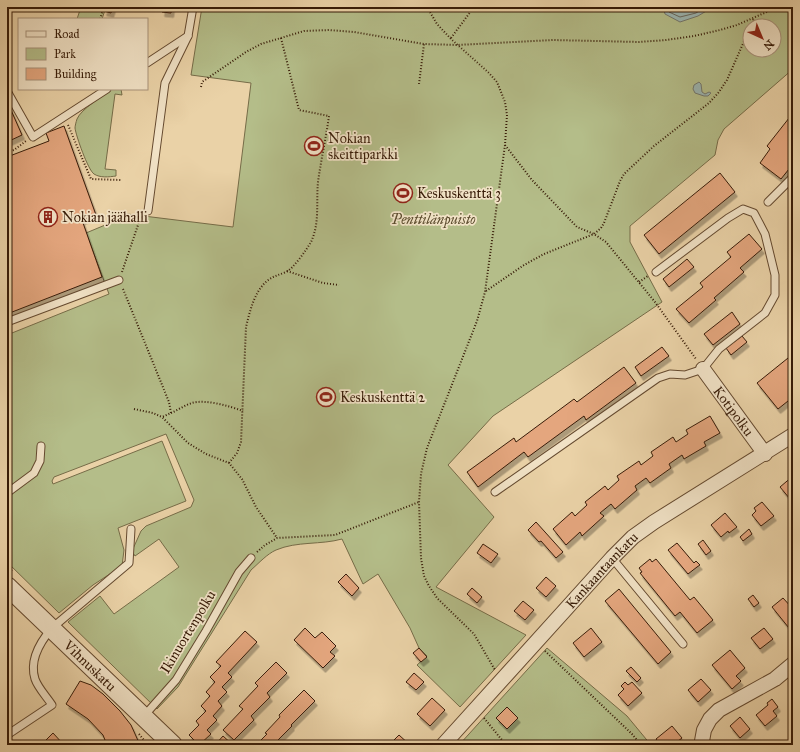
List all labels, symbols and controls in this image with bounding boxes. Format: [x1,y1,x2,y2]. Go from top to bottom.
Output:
legend [18,18,148,90]
north arrow [742,18,782,58]
text: Road [54,27,80,41]
text: N [760,37,776,53]
text: Park [54,47,76,61]
text: Building [54,67,97,82]
place label: Nokian skeittiparkki [328,130,398,163]
sports icon: Nokian skeittiparkki [303,135,325,157]
sports icon: Keskuskenttä 3 [392,182,414,204]
place label: Keskuskenttä 3 [417,185,501,202]
building icon: Nokian jäähalli [37,206,59,228]
place label: Nokian jäähalli [62,209,148,226]
park label: Penttilänpuisto [390,211,476,229]
street label: Kotipolku [710,383,758,440]
sports icon: Keskuskenttä 2 [315,386,337,408]
place label: Keskuskenttä 2 [340,389,425,406]
street label: Kankaantaankatu [562,528,642,612]
street label: Ikinuortenpolku [157,587,220,677]
street label: Vihnuskatu [60,636,120,695]

